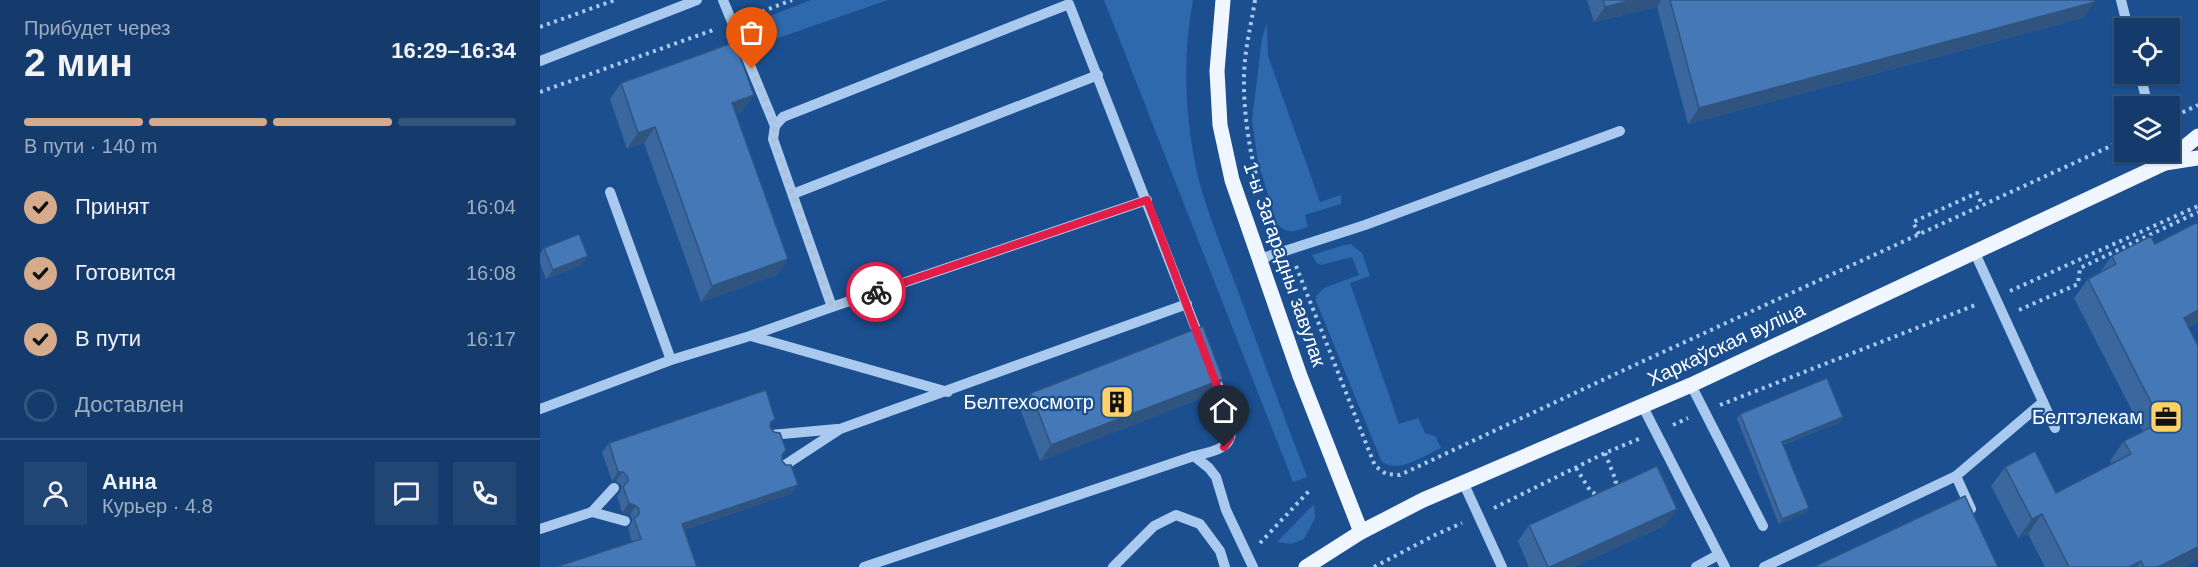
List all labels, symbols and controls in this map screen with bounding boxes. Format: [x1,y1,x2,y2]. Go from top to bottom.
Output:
pin [726,7,777,69]
icon: bag [735,16,768,49]
text: Прибудет через [24,17,170,39]
map controls [2114,18,2180,162]
button: locate [2114,18,2180,84]
text: 16:29–16:34 [391,38,516,63]
text: 2 мин [24,41,133,84]
button: layers [2114,96,2180,162]
text: В пути · 140 m [24,135,157,157]
street label: 1-ы Загарадны завулак [1240,159,1331,370]
icon: check [24,191,57,224]
text: Принят [75,194,149,219]
text: 16:04 [466,196,516,218]
icon: check [24,257,57,290]
text: Готовится [75,260,176,285]
text: 16:08 [466,262,516,284]
courier [846,262,906,322]
icon: bike [860,276,893,309]
street label: Харкаўская вуліца [1644,298,1809,390]
icon: check [24,323,57,356]
text: В пути [75,326,141,351]
text: 16:17 [466,328,516,350]
building icon: Белтехосмотр [1099,384,1135,420]
pin [1198,385,1249,447]
place label: Белтехосмотр [964,391,1094,413]
text: Доставлен [75,392,184,417]
icon: home [1207,394,1240,427]
office icon: Белтэлекам [2148,399,2184,435]
place label: Белтэлекам [2032,406,2143,428]
button: person [24,462,87,525]
button: chat [375,462,438,525]
button: phone [453,462,516,525]
text: Анна [102,469,157,494]
text: Курьер · 4.8 [102,495,213,517]

